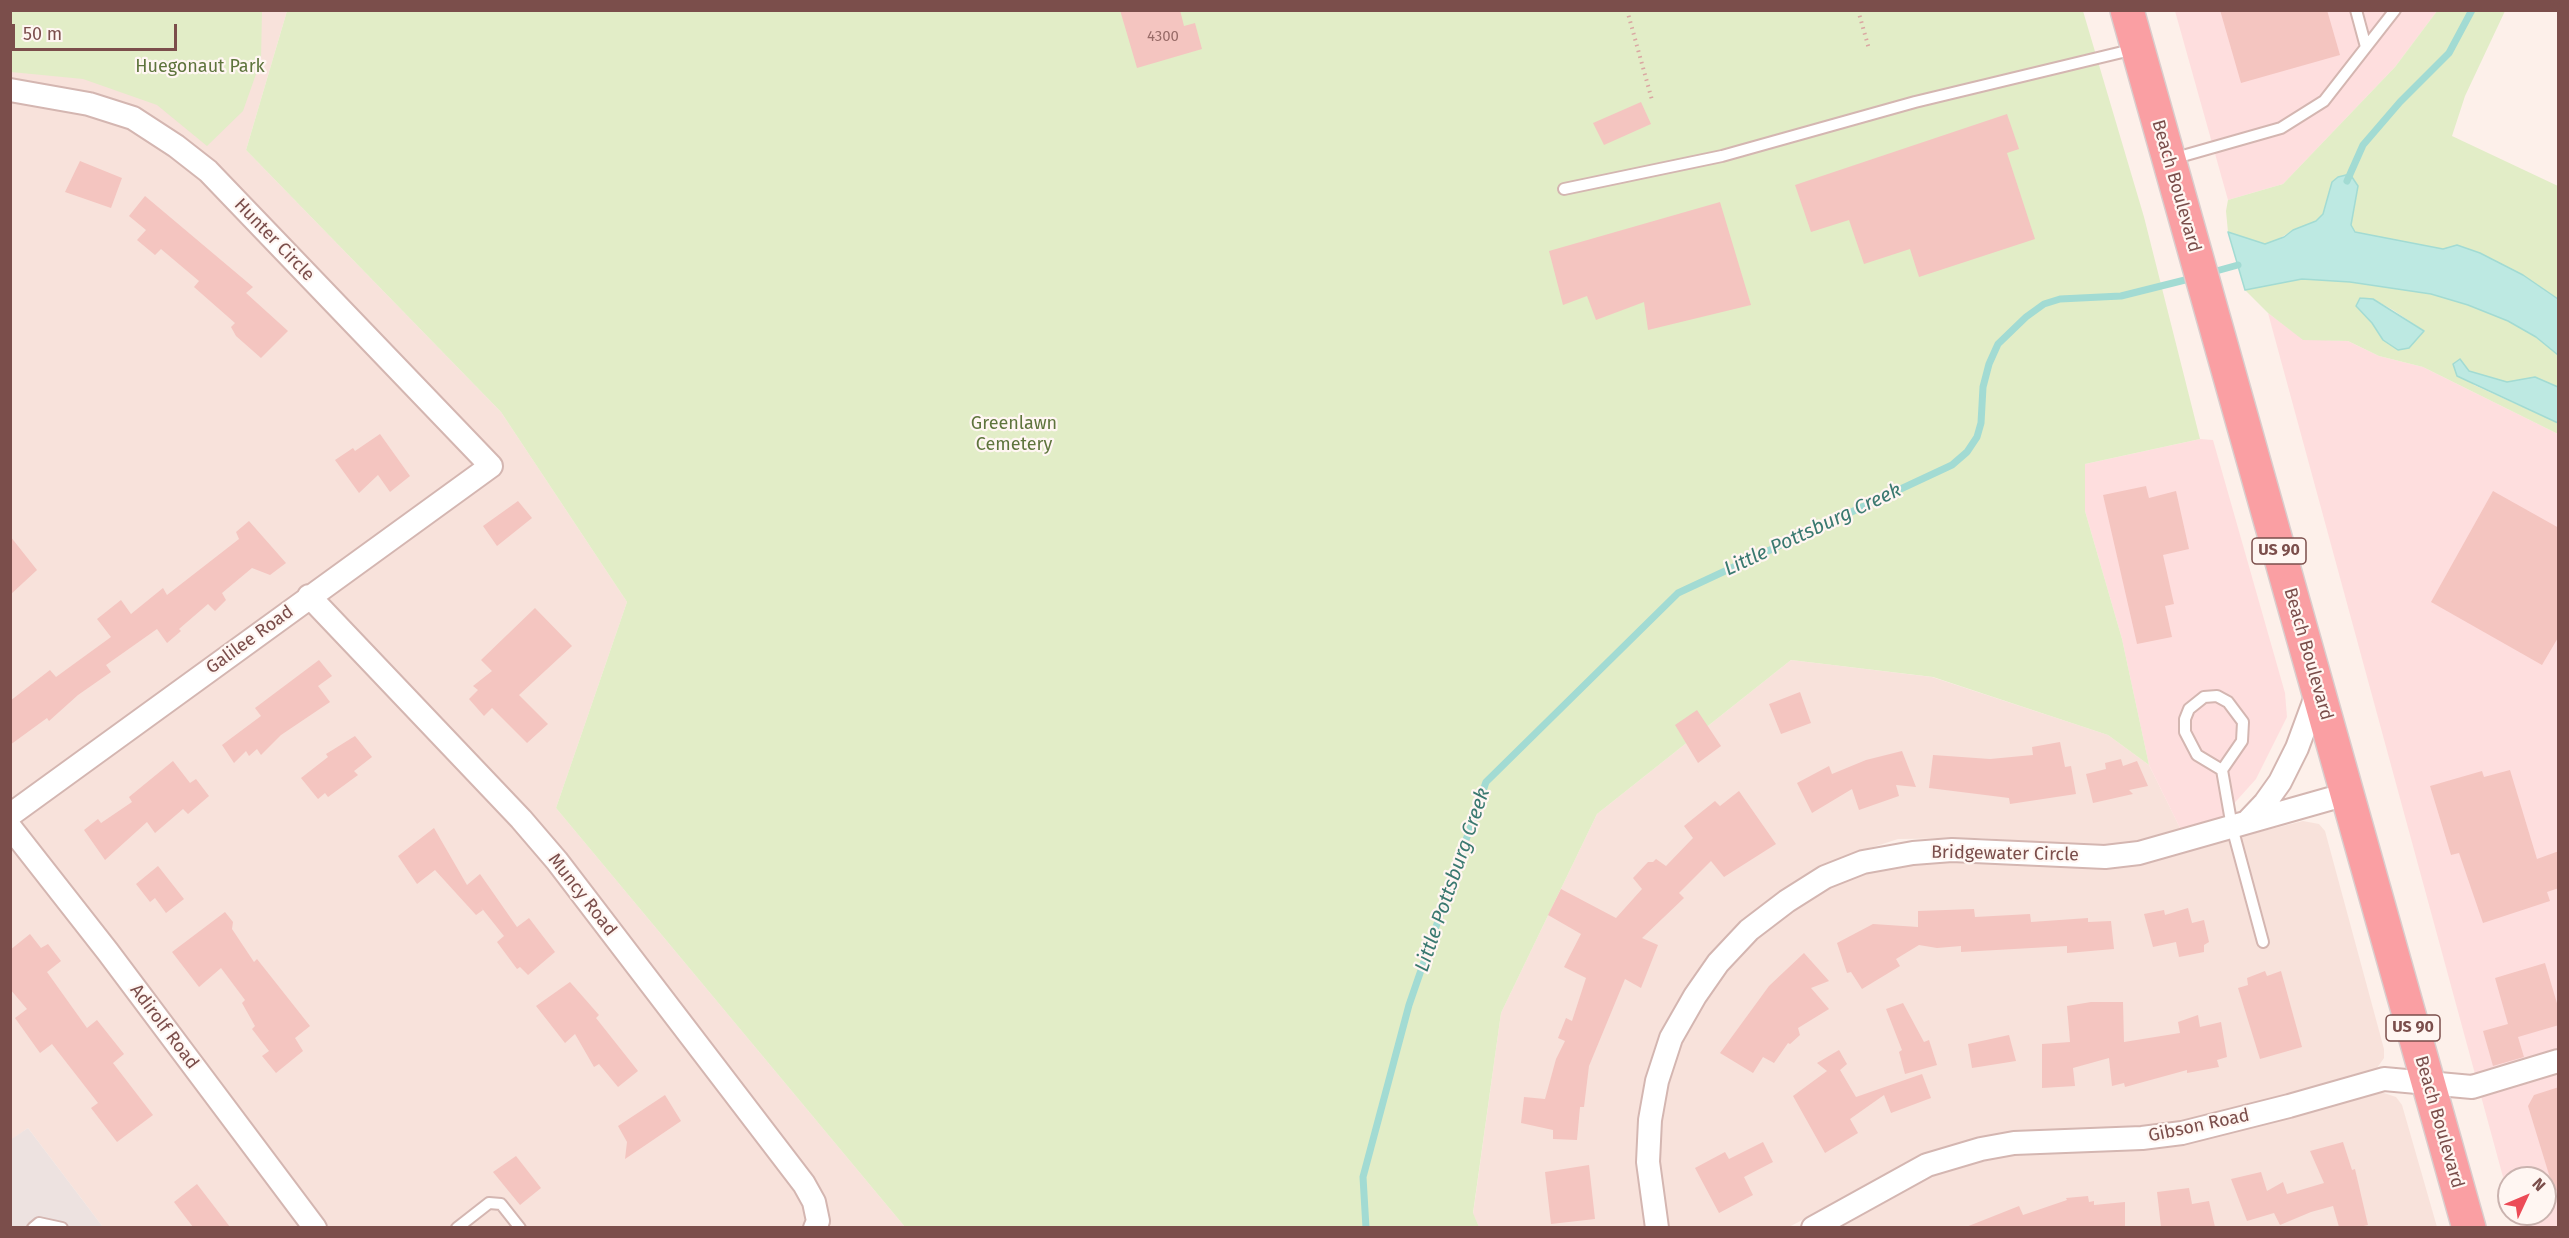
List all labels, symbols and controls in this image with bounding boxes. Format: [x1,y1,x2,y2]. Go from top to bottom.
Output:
scale bar [15,12,180,50]
text: 50 m [23,23,62,45]
house number: 4300 [1147,28,1179,46]
park label: Huegonaut Park [135,56,265,78]
street label: Beach Boulevard [2147,117,2205,255]
street label: Hunter Circle [229,194,319,286]
park label: Greenlawn Cemetery [971,413,1057,456]
water label: Little Pottsburg Creek [1721,478,1905,582]
road number: US 90 [2252,538,2306,564]
street label: Beach Boulevard [2279,585,2337,723]
street label: Galilee Road [202,601,298,679]
water label: Little Pottsburg Creek [1410,785,1496,975]
street label: Bridgewater Circle [1931,842,2079,866]
street label: Muncy Road [543,849,621,941]
street label: Adirolf Road [125,980,203,1074]
road number: US 90 [2386,1015,2440,1041]
street label: Beach Boulevard [2410,1053,2468,1191]
street label: Gibson Road [2146,1105,2252,1147]
north arrow [2497,1166,2557,1226]
text: N [2528,1174,2549,1195]

